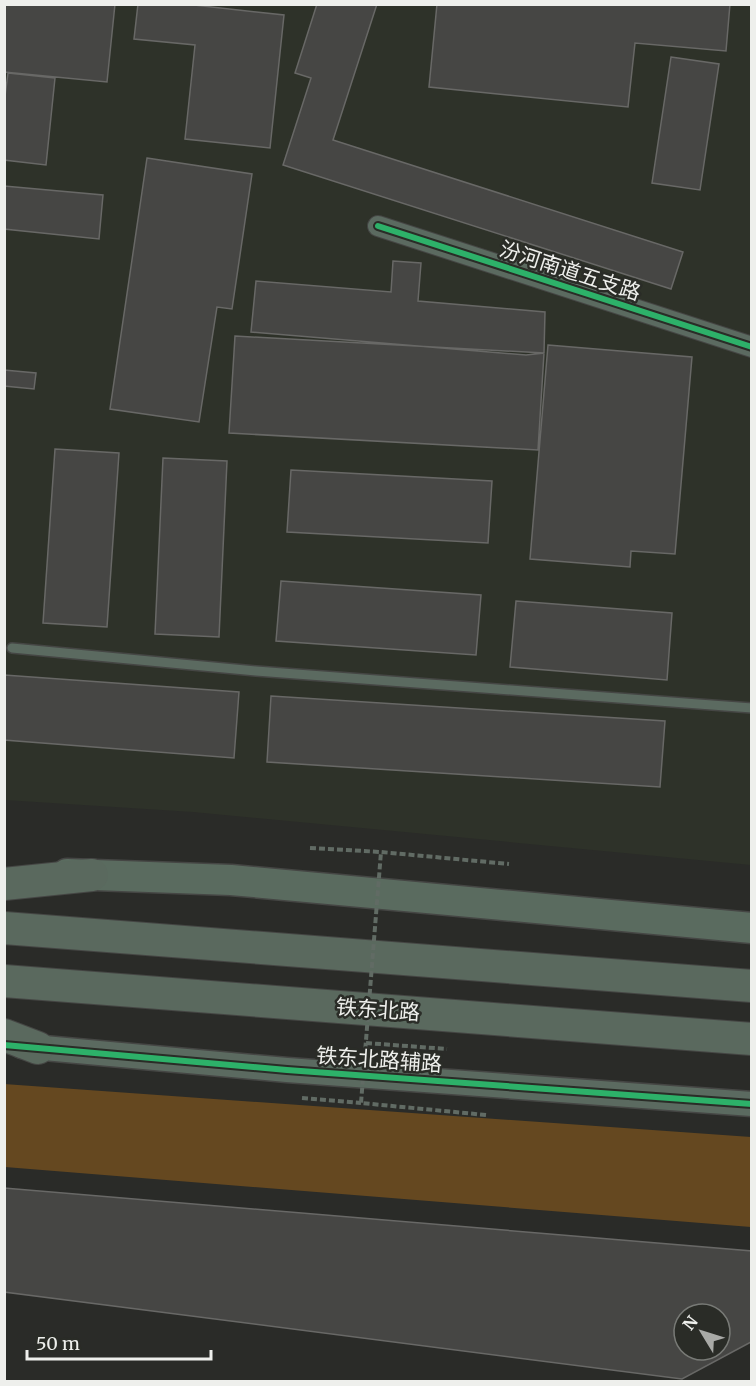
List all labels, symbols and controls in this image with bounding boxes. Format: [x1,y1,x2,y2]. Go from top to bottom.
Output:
street label: 汾河南道五支路 [496,235,644,306]
street label: 铁东北路 [335,993,421,1026]
street label: 铁东北路辅路 [315,1042,443,1077]
north arrow [672,1302,732,1362]
text: N [678,1311,702,1334]
scale bar [27,1323,212,1361]
text: 50 m [36,1332,80,1355]

